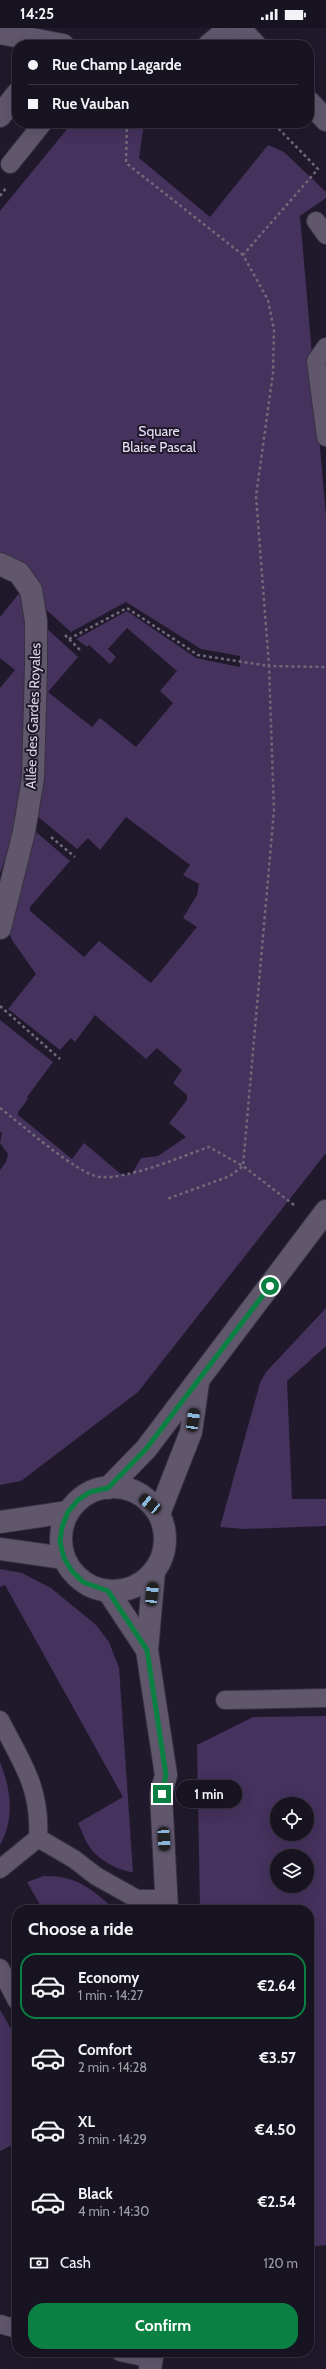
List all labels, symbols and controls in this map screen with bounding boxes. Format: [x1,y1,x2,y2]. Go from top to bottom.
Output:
text: 14:25 [20,5,54,23]
text: Rue Champ Lagarde [52,56,182,74]
text: Rue Vauban [52,95,129,113]
park label: Square Blaise Pascal [122,422,197,456]
street label: Allée des Gardes Royales [21,642,45,789]
route start [261,1277,279,1295]
car [185,1407,201,1433]
car [137,1492,163,1516]
car [145,1581,159,1607]
callout: 1 min [176,1780,242,1808]
route end [153,1785,171,1803]
text: 1 min [194,1786,224,1802]
map controls [270,1797,314,1893]
button: locate [270,1797,314,1841]
car [157,1827,171,1851]
button: layers [270,1849,314,1893]
text: Choose a ride [28,1918,133,1940]
icon: car [30,1968,66,2004]
text: Economy [78,1969,139,1987]
text: €2.64 [257,1977,296,1995]
text: 1 min · 14:27 [78,1987,143,2003]
icon: car [30,2040,66,2076]
text: Comfort [78,2041,132,2059]
text: €3.57 [259,2049,296,2067]
text: 2 min · 14:28 [78,2059,147,2075]
icon: car [30,2112,66,2148]
text: XL [78,2113,95,2131]
text: €4.50 [255,2121,296,2139]
text: 3 min · 14:29 [78,2131,147,2147]
icon: car [30,2184,66,2220]
text: Black [78,2185,113,2203]
text: €2.54 [258,2193,296,2211]
text: 4 min · 14:30 [78,2203,149,2219]
icon: cash [28,2252,50,2274]
text: Cash [60,2254,91,2272]
text: 120 m [264,2255,298,2271]
button: Confirm [28,2303,298,2349]

